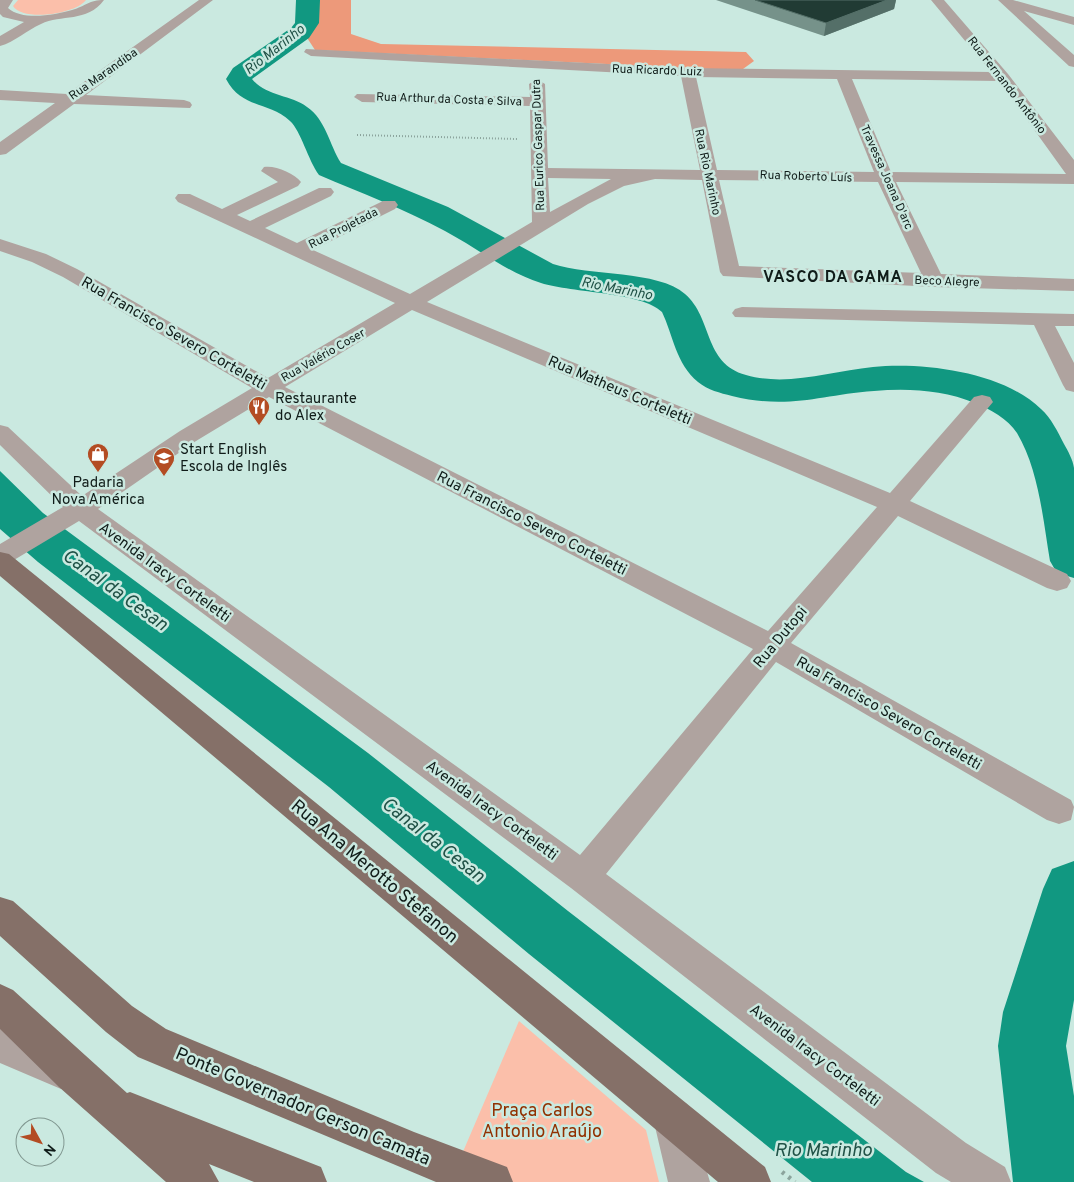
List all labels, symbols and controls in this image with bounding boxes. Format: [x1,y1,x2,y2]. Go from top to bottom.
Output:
water label: Rio Marinho [241,21,309,79]
street label: Rua Fernando Antônio [963,34,1049,138]
street label: Rua Marandiba [66,45,141,104]
street label: Rua Ricardo Luiz [612,61,702,81]
street label: Rua Eurico Gaspar Dutra [529,79,549,211]
street label: Rua Arthur da Costa e Silva [376,89,522,111]
street label: Travessa Joana D'arc [856,123,916,232]
street label: Rua Rio Marinho [690,127,724,217]
street label: Rua Roberto Luís [759,167,853,187]
street label: Rua Projetada [306,205,381,253]
district label: VASCO DA GAMA [763,268,903,288]
street label: Rua Francisco Severo Corteletti [77,273,269,395]
street label: Beco Alegre [914,273,980,291]
water label: Rio Marinho [580,274,654,305]
street label: Rua Valério Coser [279,325,369,386]
street label: Rua Matheus Corteletti [545,352,694,430]
place label: Restaurante do Alex [275,390,357,426]
restaurant icon: Restaurante do Alex [247,395,271,426]
place label: Start English Escola de Inglês [180,441,287,477]
shop icon: Padaria Nova América [86,442,110,473]
school or university icon: Start English Escola de Inglês [152,446,176,477]
street label: Rua Francisco Severo Corteletti [433,468,630,581]
place label: Padaria Nova América [51,474,145,510]
street label: Avenida Iracy Corteletti [94,519,234,627]
water label: Canal da Cesan [57,544,173,637]
street label: Rua Dutopi [750,603,812,673]
street label: Rua Francisco Severo Corteletti [792,653,984,775]
street label: Avenida Iracy Corteletti [421,757,561,865]
water label: Canal da Cesan [376,793,490,889]
street label: Rua Ana Merotto Stefanon [285,795,463,949]
street label: Avenida Iracy Corteletti [745,1001,883,1111]
street label: Ponte Governador Gerson Camata [171,1043,433,1172]
park label: Praça Carlos Antonio Araújo [482,1100,602,1144]
north arrow [15,1117,65,1167]
water label: Rio Marinho [774,1139,873,1163]
text: N [39,1140,59,1159]

